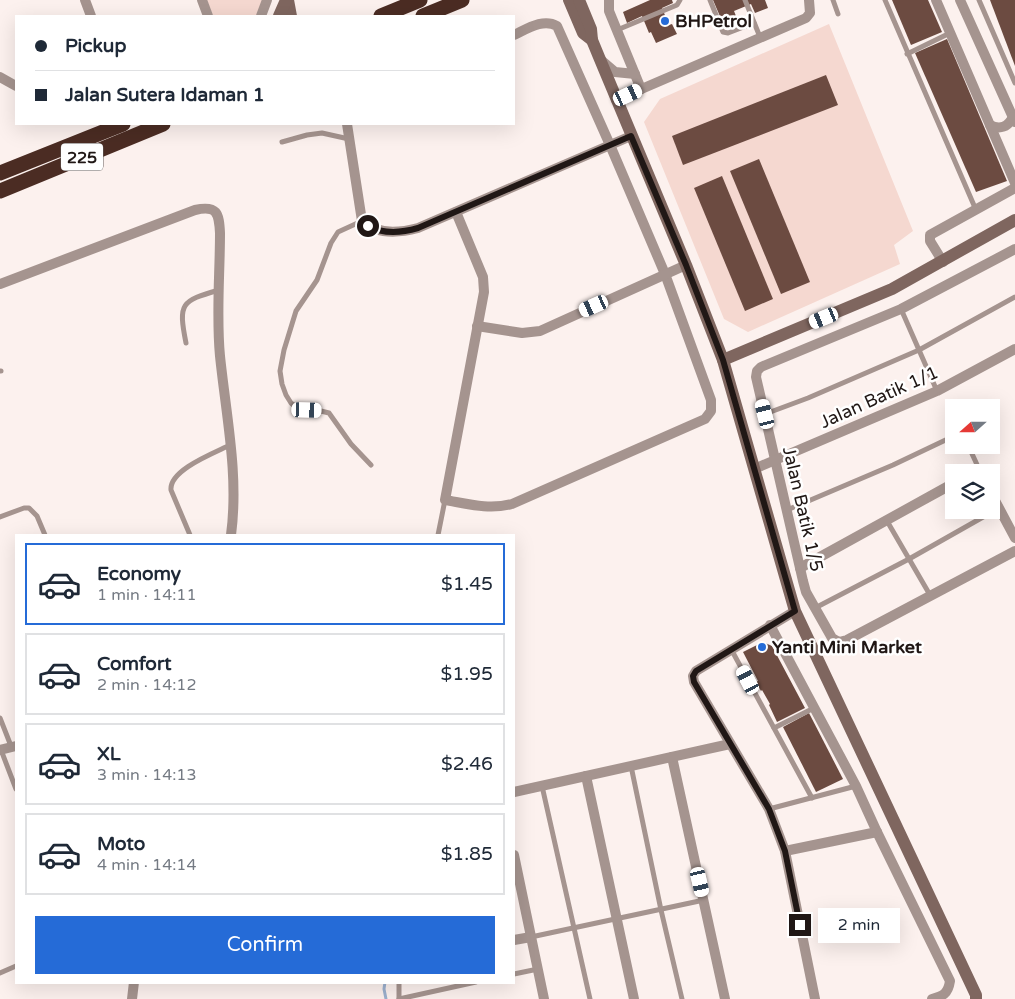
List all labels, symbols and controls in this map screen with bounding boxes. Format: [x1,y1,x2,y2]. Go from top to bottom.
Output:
place label: BHPetrol [675,10,752,32]
marker: BHPetrol [659,15,671,27]
text: Pickup [65,35,126,57]
car [611,82,644,108]
text: Jalan Sutera Idaman 1 [65,84,265,106]
road number: 225 [61,144,103,170]
route start [357,215,379,237]
car [577,293,610,319]
car [807,305,840,331]
street label: Jalan Batik 1/1 [816,361,942,433]
car [754,398,775,430]
north arrow [945,399,1000,454]
map controls [945,399,1000,519]
car [291,402,322,418]
street label: Jalan Batik 1/5 [778,444,828,574]
button: layers [945,464,1000,519]
icon: car [37,562,82,607]
text: Economy [97,563,181,585]
text: $1.45 [441,573,493,595]
text: 1 min · 14:11 [97,585,196,605]
place label: Yanti Mini Market [772,636,922,658]
marker: Yanti Mini Market [756,641,768,653]
icon: car [37,652,82,697]
text: Comfort [97,653,171,675]
text: $1.95 [441,663,493,685]
car [734,663,761,697]
text: 2 min · 14:12 [97,675,196,695]
icon: car [37,742,82,787]
text: XL [97,743,121,765]
text: $2.46 [441,753,493,775]
text: 3 min · 14:13 [97,765,196,785]
icon: car [37,832,82,877]
text: Moto [97,833,145,855]
text: $1.85 [441,843,493,865]
text: 4 min · 14:14 [97,855,196,875]
car [689,866,710,898]
callout: 2 min [818,908,900,942]
route end [789,914,811,936]
text: 2 min [838,915,880,935]
button: Confirm [35,916,495,974]

